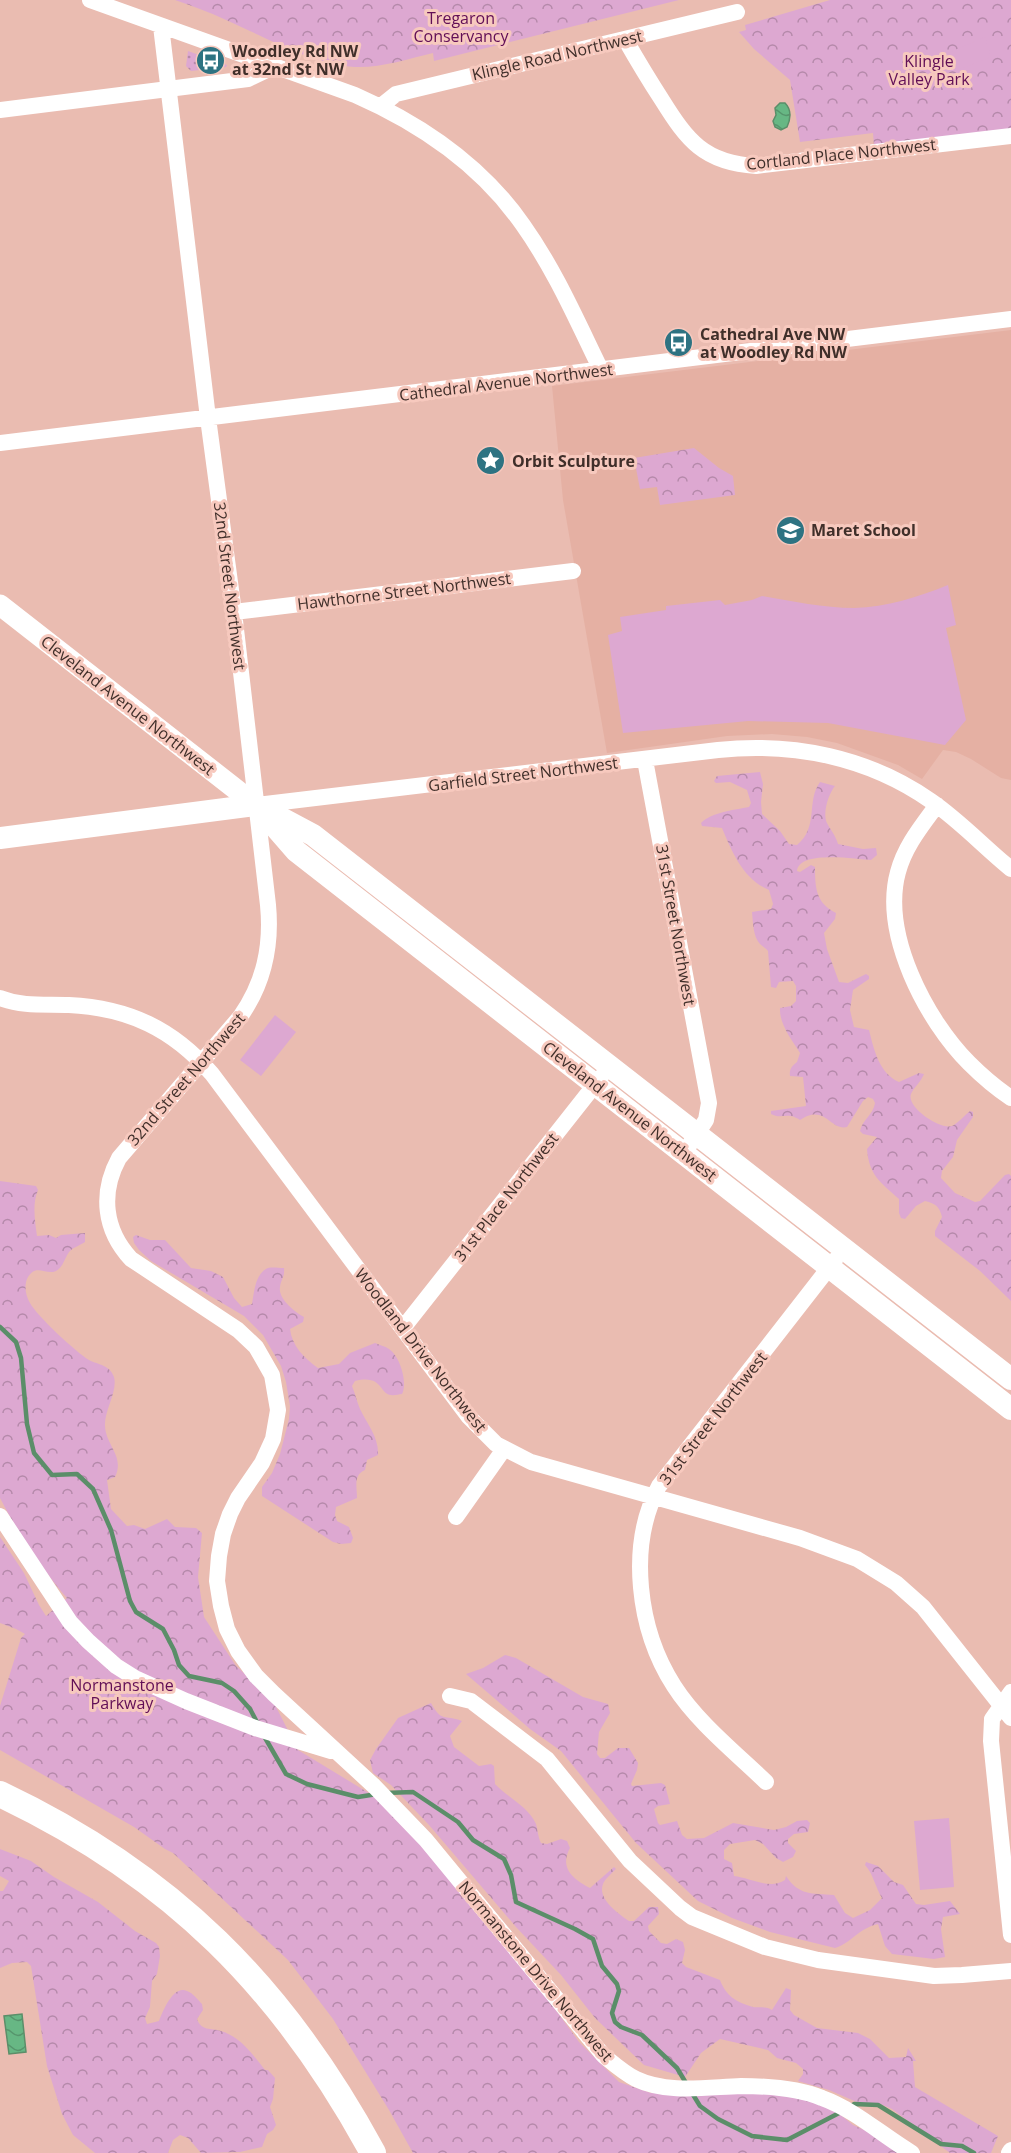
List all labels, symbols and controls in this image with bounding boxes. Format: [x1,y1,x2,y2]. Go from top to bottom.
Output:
park label: Tregaron Conservancy [413,7,510,47]
street label: Klingle Road Northwest [470,25,645,85]
place label: Woodley Rd NW at 32nd St NW [232,40,359,80]
bus stop icon: Woodley Rd NW at 32nd St NW [195,44,227,76]
park label: Klingle Valley Park [888,50,970,90]
street label: Cortland Place Northwest [745,133,937,175]
place label: Cathedral Ave NW at Woodley Rd NW [700,323,848,363]
bus stop icon: Cathedral Ave NW at Woodley Rd NW [663,327,695,359]
street label: Cathedral Avenue Northwest [398,358,614,406]
place icon: Orbit Sculpture [475,445,507,477]
place label: Orbit Sculpture [512,450,635,472]
street label: 32nd Street Northwest [209,501,251,672]
school or university icon: Maret School [774,514,806,546]
place label: Maret School [811,519,916,541]
street label: Hawthorne Street Northwest [296,567,512,615]
street label: Cleveland Avenue Northwest [36,630,220,780]
street label: Garfield Street Northwest [427,751,619,797]
street label: 31st Street Northwest [651,843,701,1007]
street label: 32nd Street Northwest [122,1008,250,1150]
street label: Cleveland Avenue Northwest [538,1036,722,1186]
street label: 31st Place Northwest [449,1128,563,1266]
street label: Woodland Drive Northwest [350,1264,492,1437]
street label: 31st Street Northwest [654,1347,772,1489]
park label: Normanstone Parkway [70,1674,174,1714]
street label: Normanstone Drive Northwest [454,1876,618,2066]

